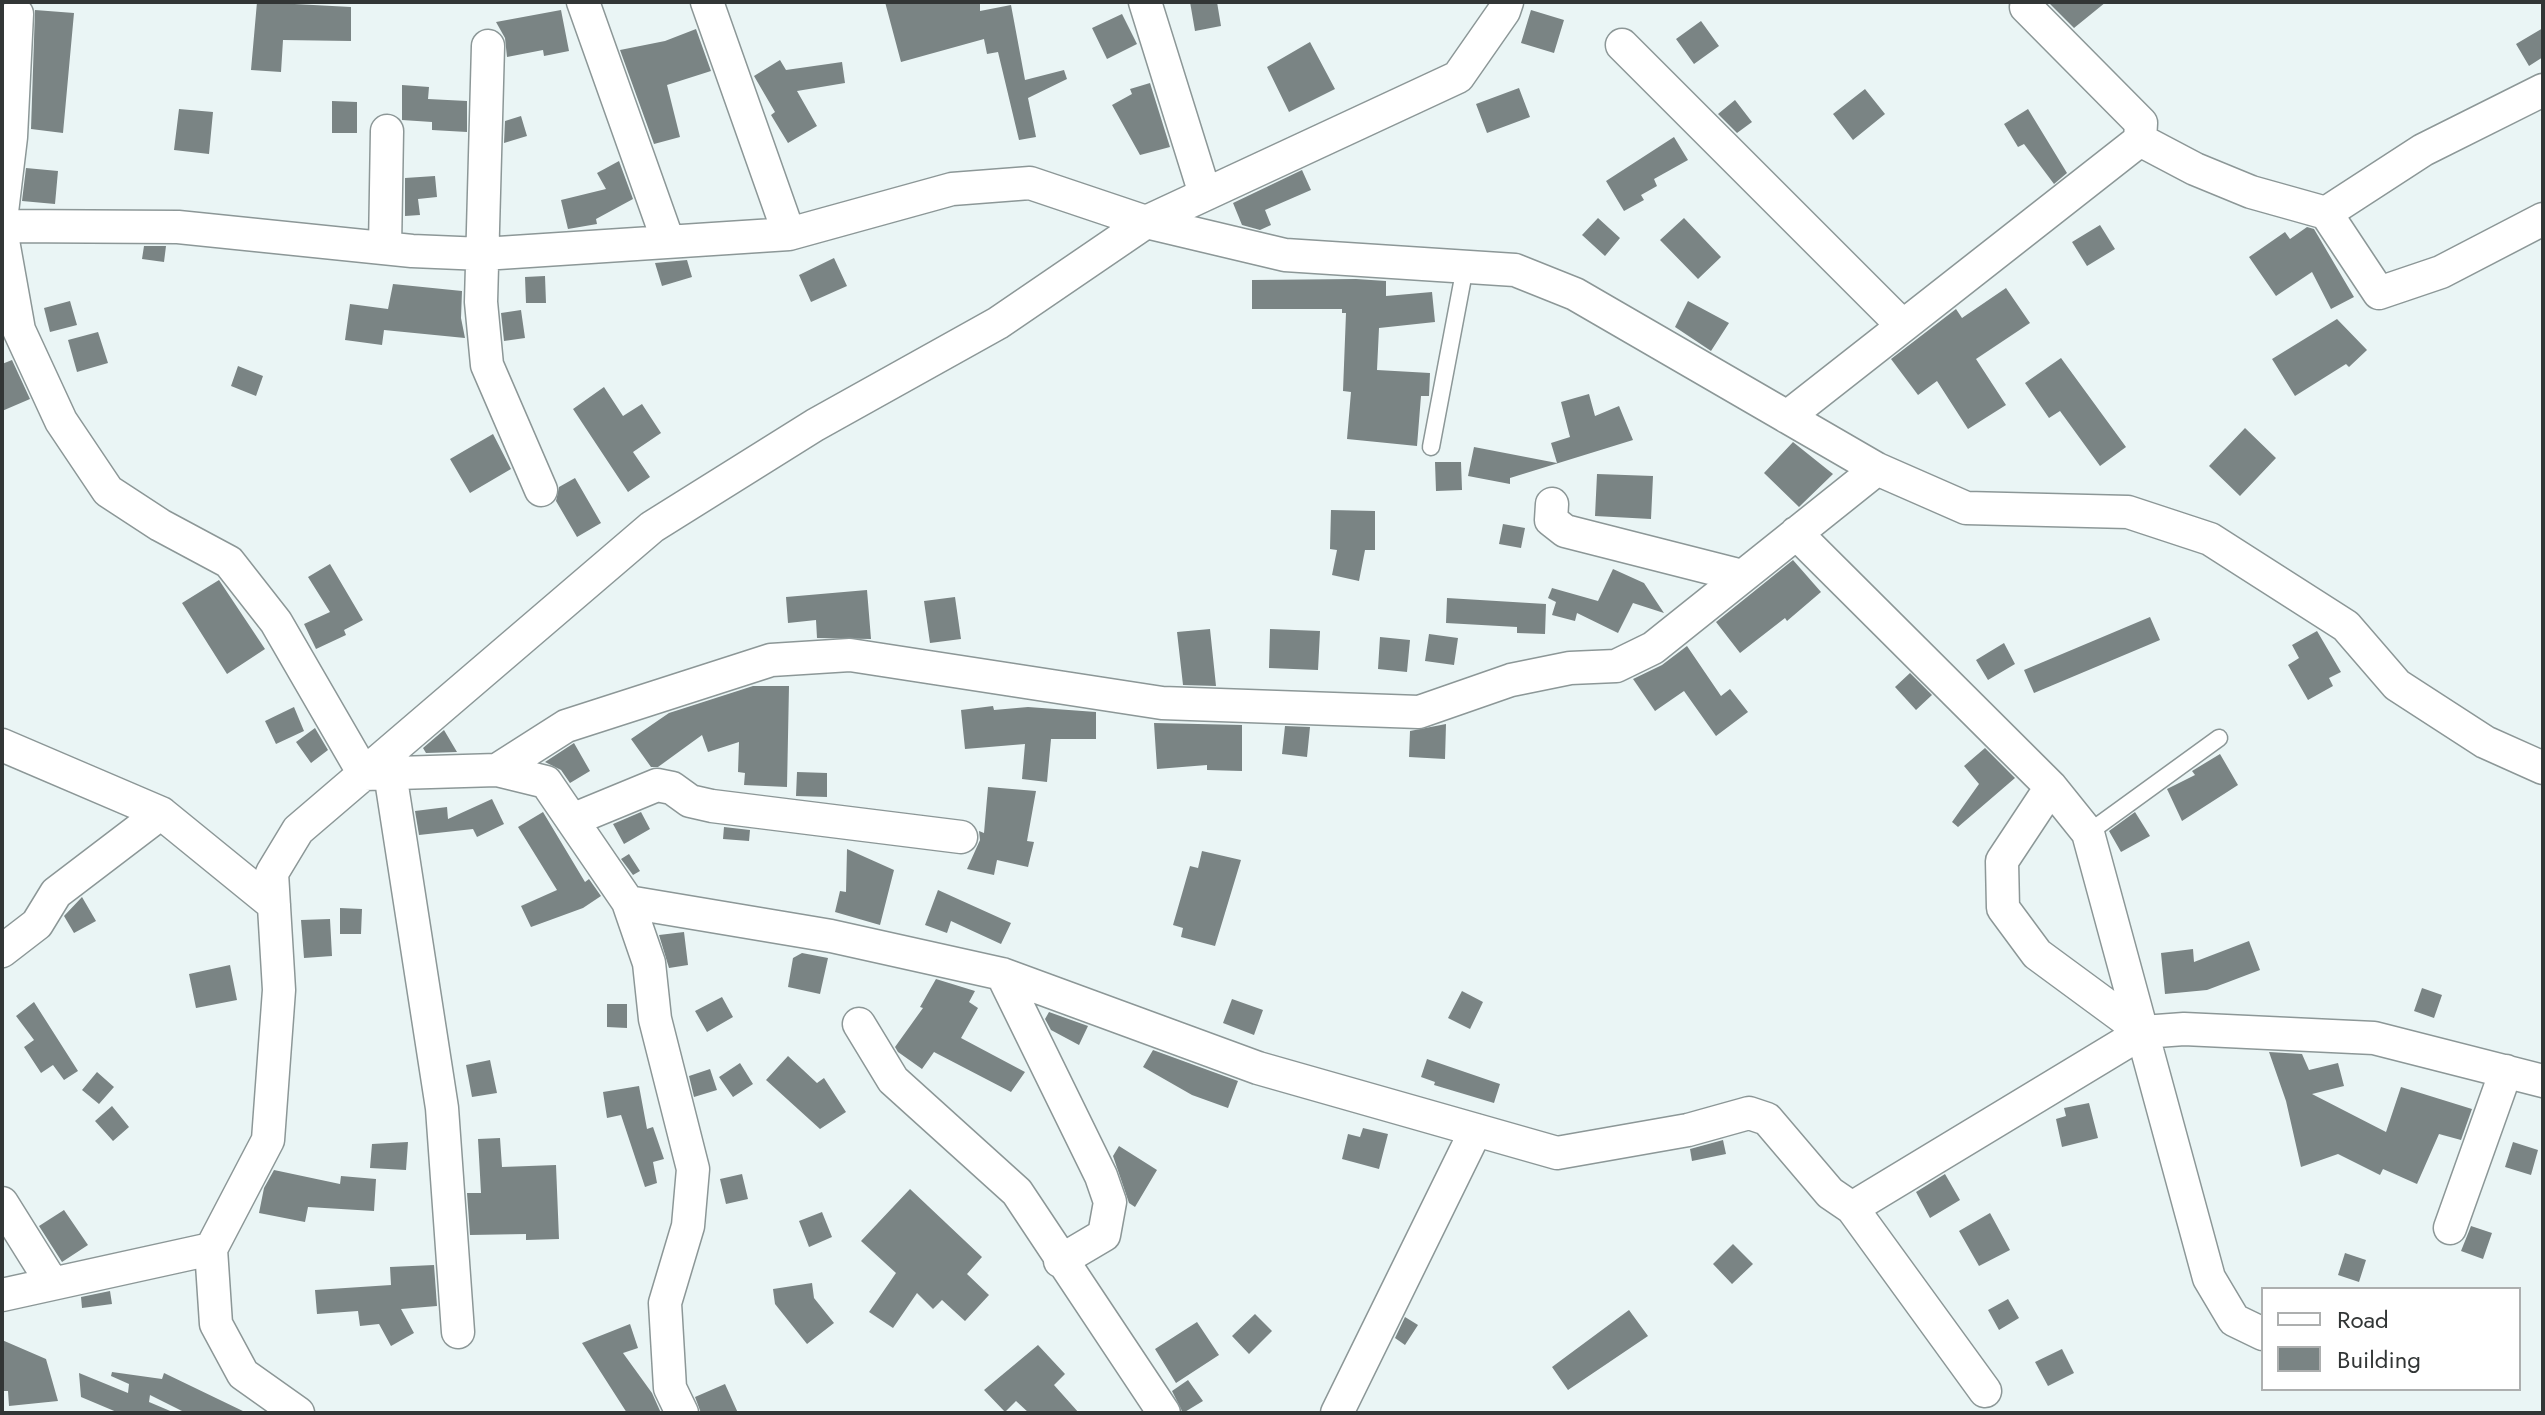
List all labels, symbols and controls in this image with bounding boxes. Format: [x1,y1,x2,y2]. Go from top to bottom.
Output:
legend [2261,1287,2521,1391]
text: Road [2337,1302,2389,1337]
text: Building [2337,1342,2421,1377]

